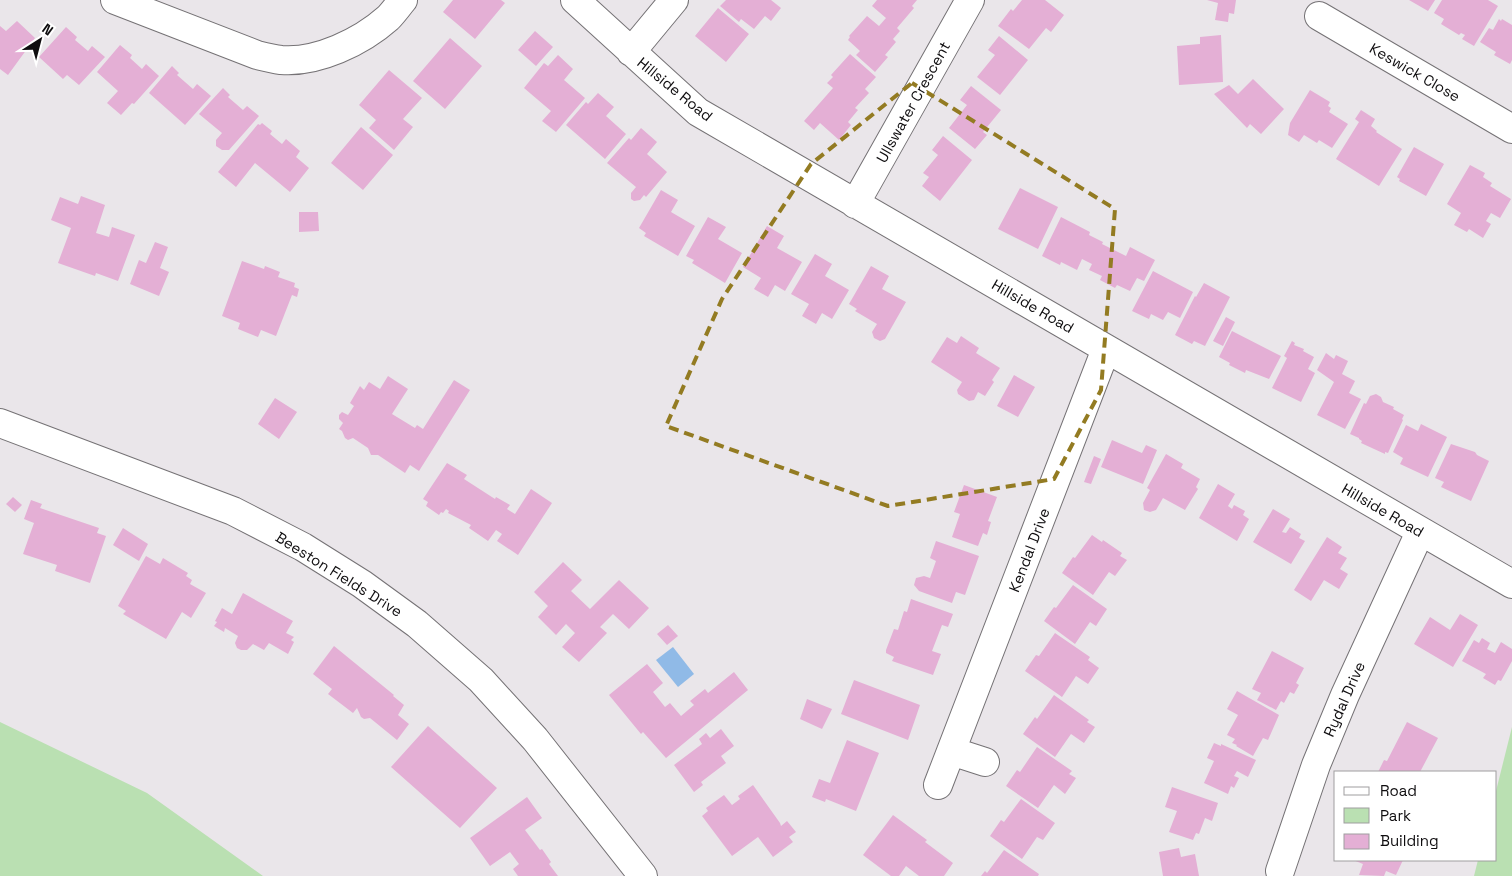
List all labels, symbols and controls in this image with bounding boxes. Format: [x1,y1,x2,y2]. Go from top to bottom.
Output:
north arrow [15,15,65,65]
text: N [39,19,57,40]
street label: Ullswater Crescent [872,38,954,166]
street label: Keswick Close [1366,38,1464,106]
street label: Hillside Road [633,53,717,125]
street label: Hillside Road [989,275,1077,337]
street label: Hillside Road [1339,479,1427,541]
street label: Kendal Drive [1004,505,1054,595]
street label: Beeston Fields Drive [272,527,406,621]
street label: Rydal Drive [1319,658,1369,740]
legend [1334,771,1497,861]
text: Road [1380,781,1417,800]
text: Park [1380,806,1411,825]
text: Building [1380,831,1439,850]

